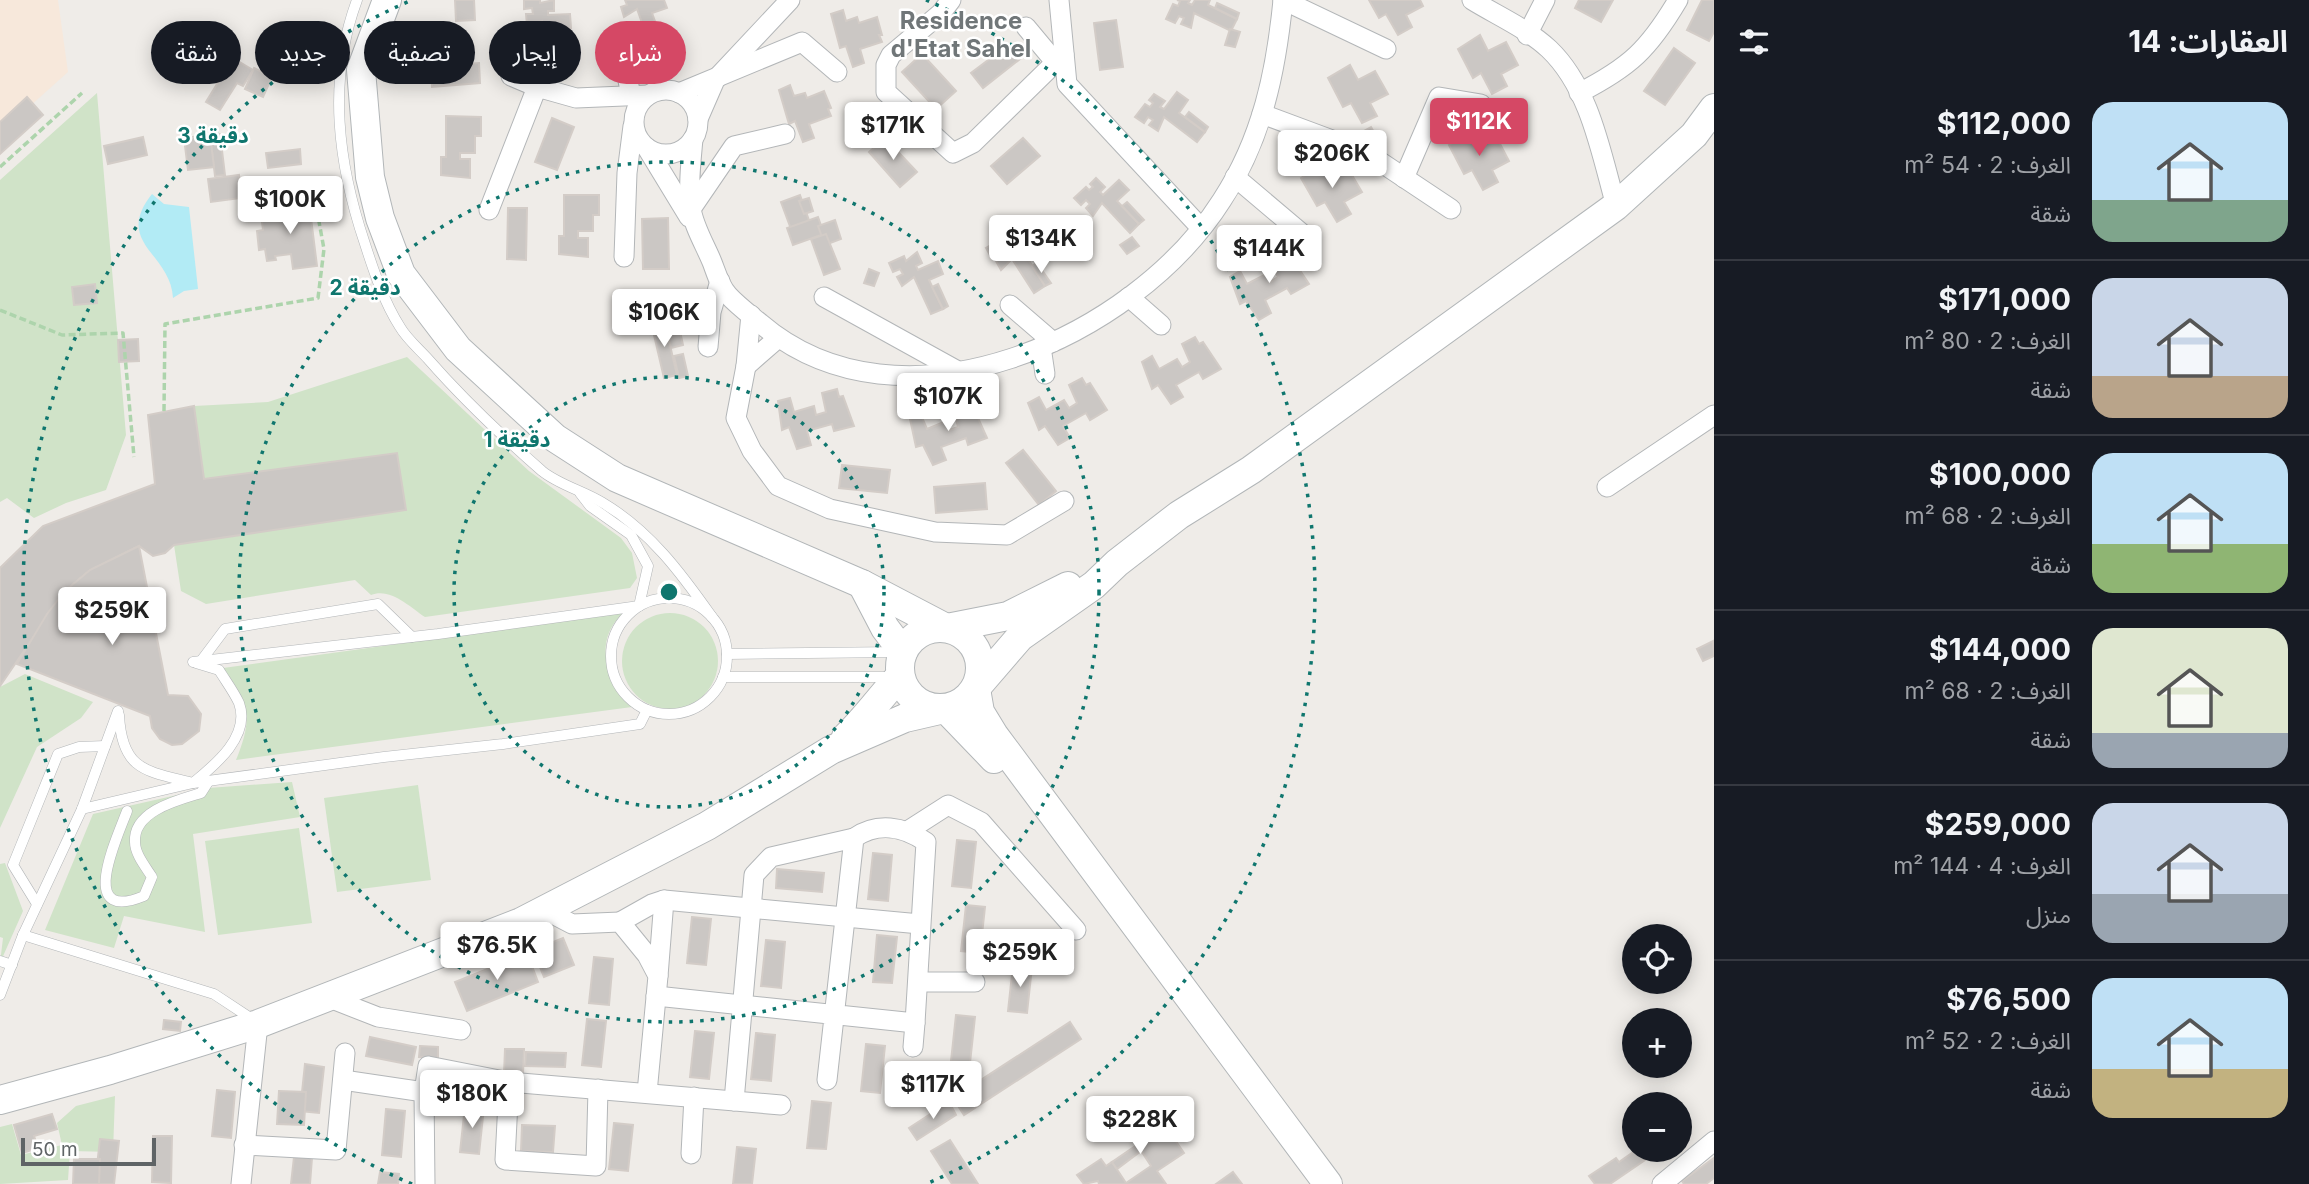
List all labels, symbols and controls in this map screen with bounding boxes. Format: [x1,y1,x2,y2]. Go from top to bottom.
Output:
district label: Residence d'Etat Sahel [891,6,1031,63]
chip: شقة [151,21,241,84]
chip: جديد [255,21,350,84]
chip: تصفية [364,21,475,84]
chip: إيجار [489,21,581,84]
chip: شراء [595,21,686,84]
icon: filters [1735,23,1773,61]
text: العقارات: 14 [2128,23,2288,59]
pin: $112K [1430,99,1528,158]
pin: $171K [844,102,942,162]
text: $112,000 [1937,105,2071,141]
text: $112K [1446,107,1512,135]
text: $171K [861,111,925,139]
text: 3 دقيقة [177,123,249,148]
pin: $206K [1283,130,1381,190]
icon: home [2148,130,2232,214]
text: $206K [1294,139,1370,167]
text: الغرف: 2 · 54 m² [1904,151,2071,179]
pin: $100K [241,176,339,236]
text: $100K [254,185,326,213]
text: شقة [2030,200,2071,228]
pin: $134K [992,216,1090,275]
text: $134K [1005,224,1077,252]
pin: $144K [1220,226,1318,285]
text: $144K [1233,234,1305,262]
text: 2 دقيقة [329,275,401,300]
text: $171,000 [1938,281,2071,317]
pin: $106K [615,290,713,349]
text: $106K [628,298,700,326]
icon: home [2148,306,2232,390]
text: الغرف: 2 · 80 m² [1904,327,2071,355]
pin: $107K [899,374,997,433]
text: شقة [2030,376,2071,404]
text: $107K [913,382,983,410]
text: 1 دقيقة [484,427,551,452]
text: $100,000 [1929,456,2071,492]
icon: home [2148,481,2232,565]
text: الغرف: 2 · 68 m² [1905,502,2071,530]
text: شقة [2030,551,2071,579]
centre of rings [657,580,681,604]
pin: $259K [63,588,161,647]
text: $259K [74,596,150,624]
text: $144,000 [1929,631,2071,667]
icon: home [2148,656,2232,740]
text: الغرف: 2 · 68 m² [1905,677,2071,705]
text: شقة [2030,726,2071,754]
text: $259,000 [1925,806,2071,842]
icon: home [2148,831,2232,915]
text: الغرف: 4 · 144 m² [1893,852,2071,880]
text: منزل [2026,901,2071,929]
pin: $76.5K [440,922,554,982]
map controls [1622,924,1692,1162]
button: locate [1622,924,1692,994]
pin: $259K [971,930,1069,989]
text: $76.5K [456,931,538,959]
text: $259K [982,938,1058,966]
text: $76,500 [1946,981,2071,1017]
icon: home [2148,1006,2232,1090]
button: + [1622,1008,1692,1078]
text: الغرف: 2 · 52 m² [1905,1027,2071,1055]
pin: $117K [884,1062,982,1121]
pin: $180K [423,1070,521,1130]
text: $117K [901,1070,965,1098]
text: شقة [2030,1076,2071,1104]
text: $180K [436,1079,508,1107]
button: − [1622,1092,1692,1162]
pin: $228K [1091,1096,1189,1156]
text: $228K [1102,1105,1178,1133]
scale bar [21,1135,156,1167]
text: 50 m [32,1138,78,1161]

